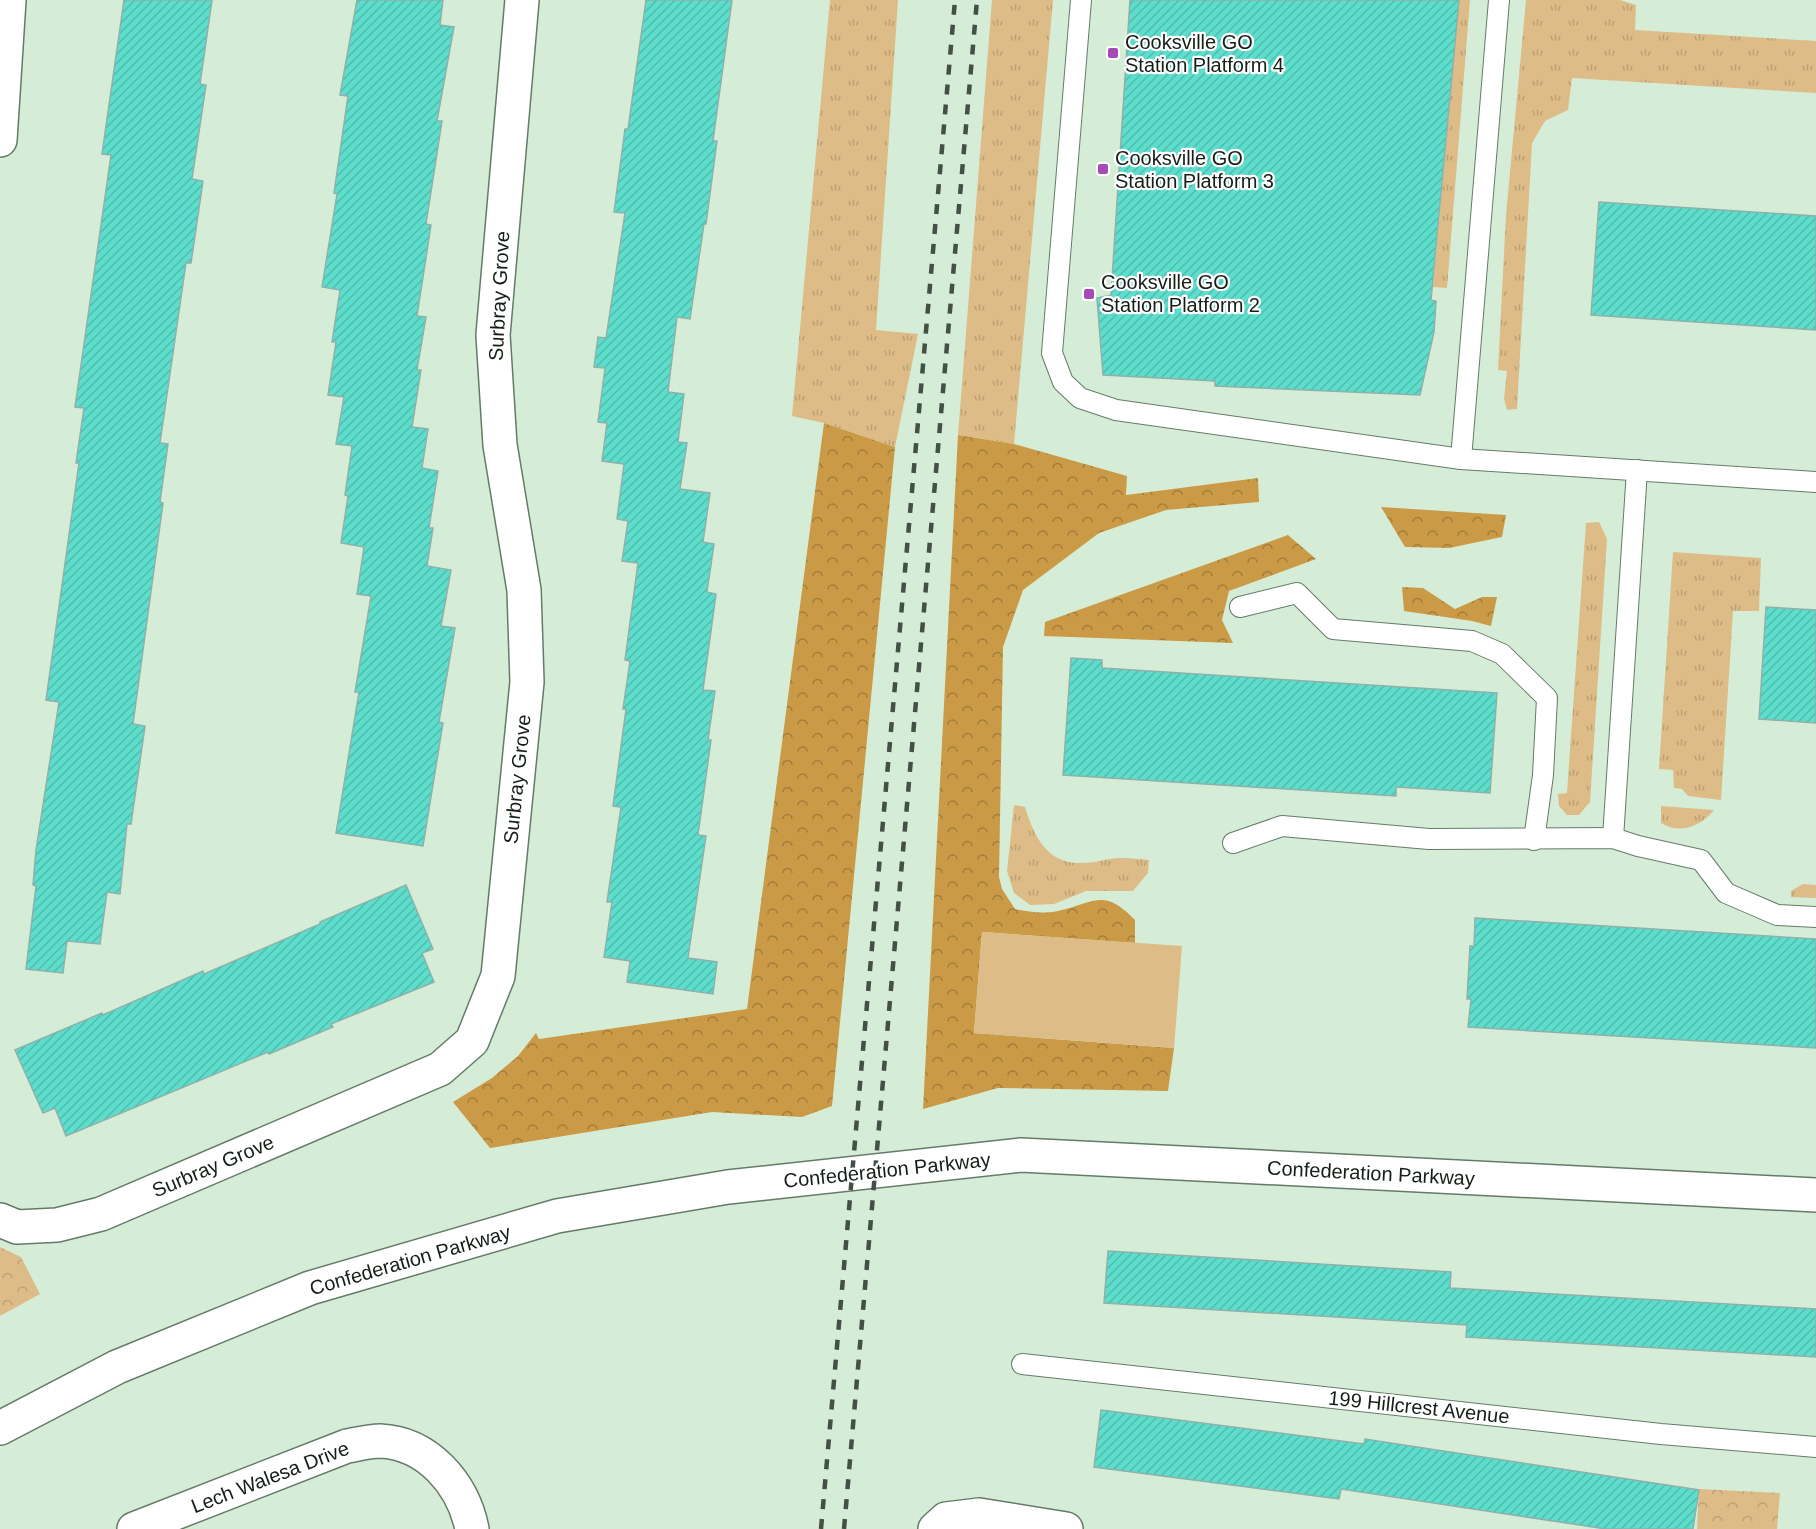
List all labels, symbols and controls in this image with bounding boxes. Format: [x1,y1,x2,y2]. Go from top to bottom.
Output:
place label: Cooksville GO Station Platform 4 [1125,31,1284,76]
marker: Cooksville GO Station Platform 4 [1106,46,1120,60]
place label: Cooksville GO Station Platform 3 [1115,147,1274,192]
marker: Cooksville GO Station Platform 3 [1096,162,1110,176]
street label: Surbray Grove [485,230,513,362]
place label: Cooksville GO Station Platform 2 [1101,271,1260,316]
marker: Cooksville GO Station Platform 2 [1082,287,1096,301]
street label: Surbray Grove [499,713,535,845]
street label: Surbray Grove [149,1130,277,1202]
street label: Confederation Parkway [782,1148,992,1192]
street label: Confederation Parkway [1267,1157,1475,1189]
street label: Confederation Parkway [307,1221,513,1299]
street label: 199 Hillcrest Avenue [1327,1387,1511,1427]
street label: Lech Walesa Drive [188,1437,352,1517]

